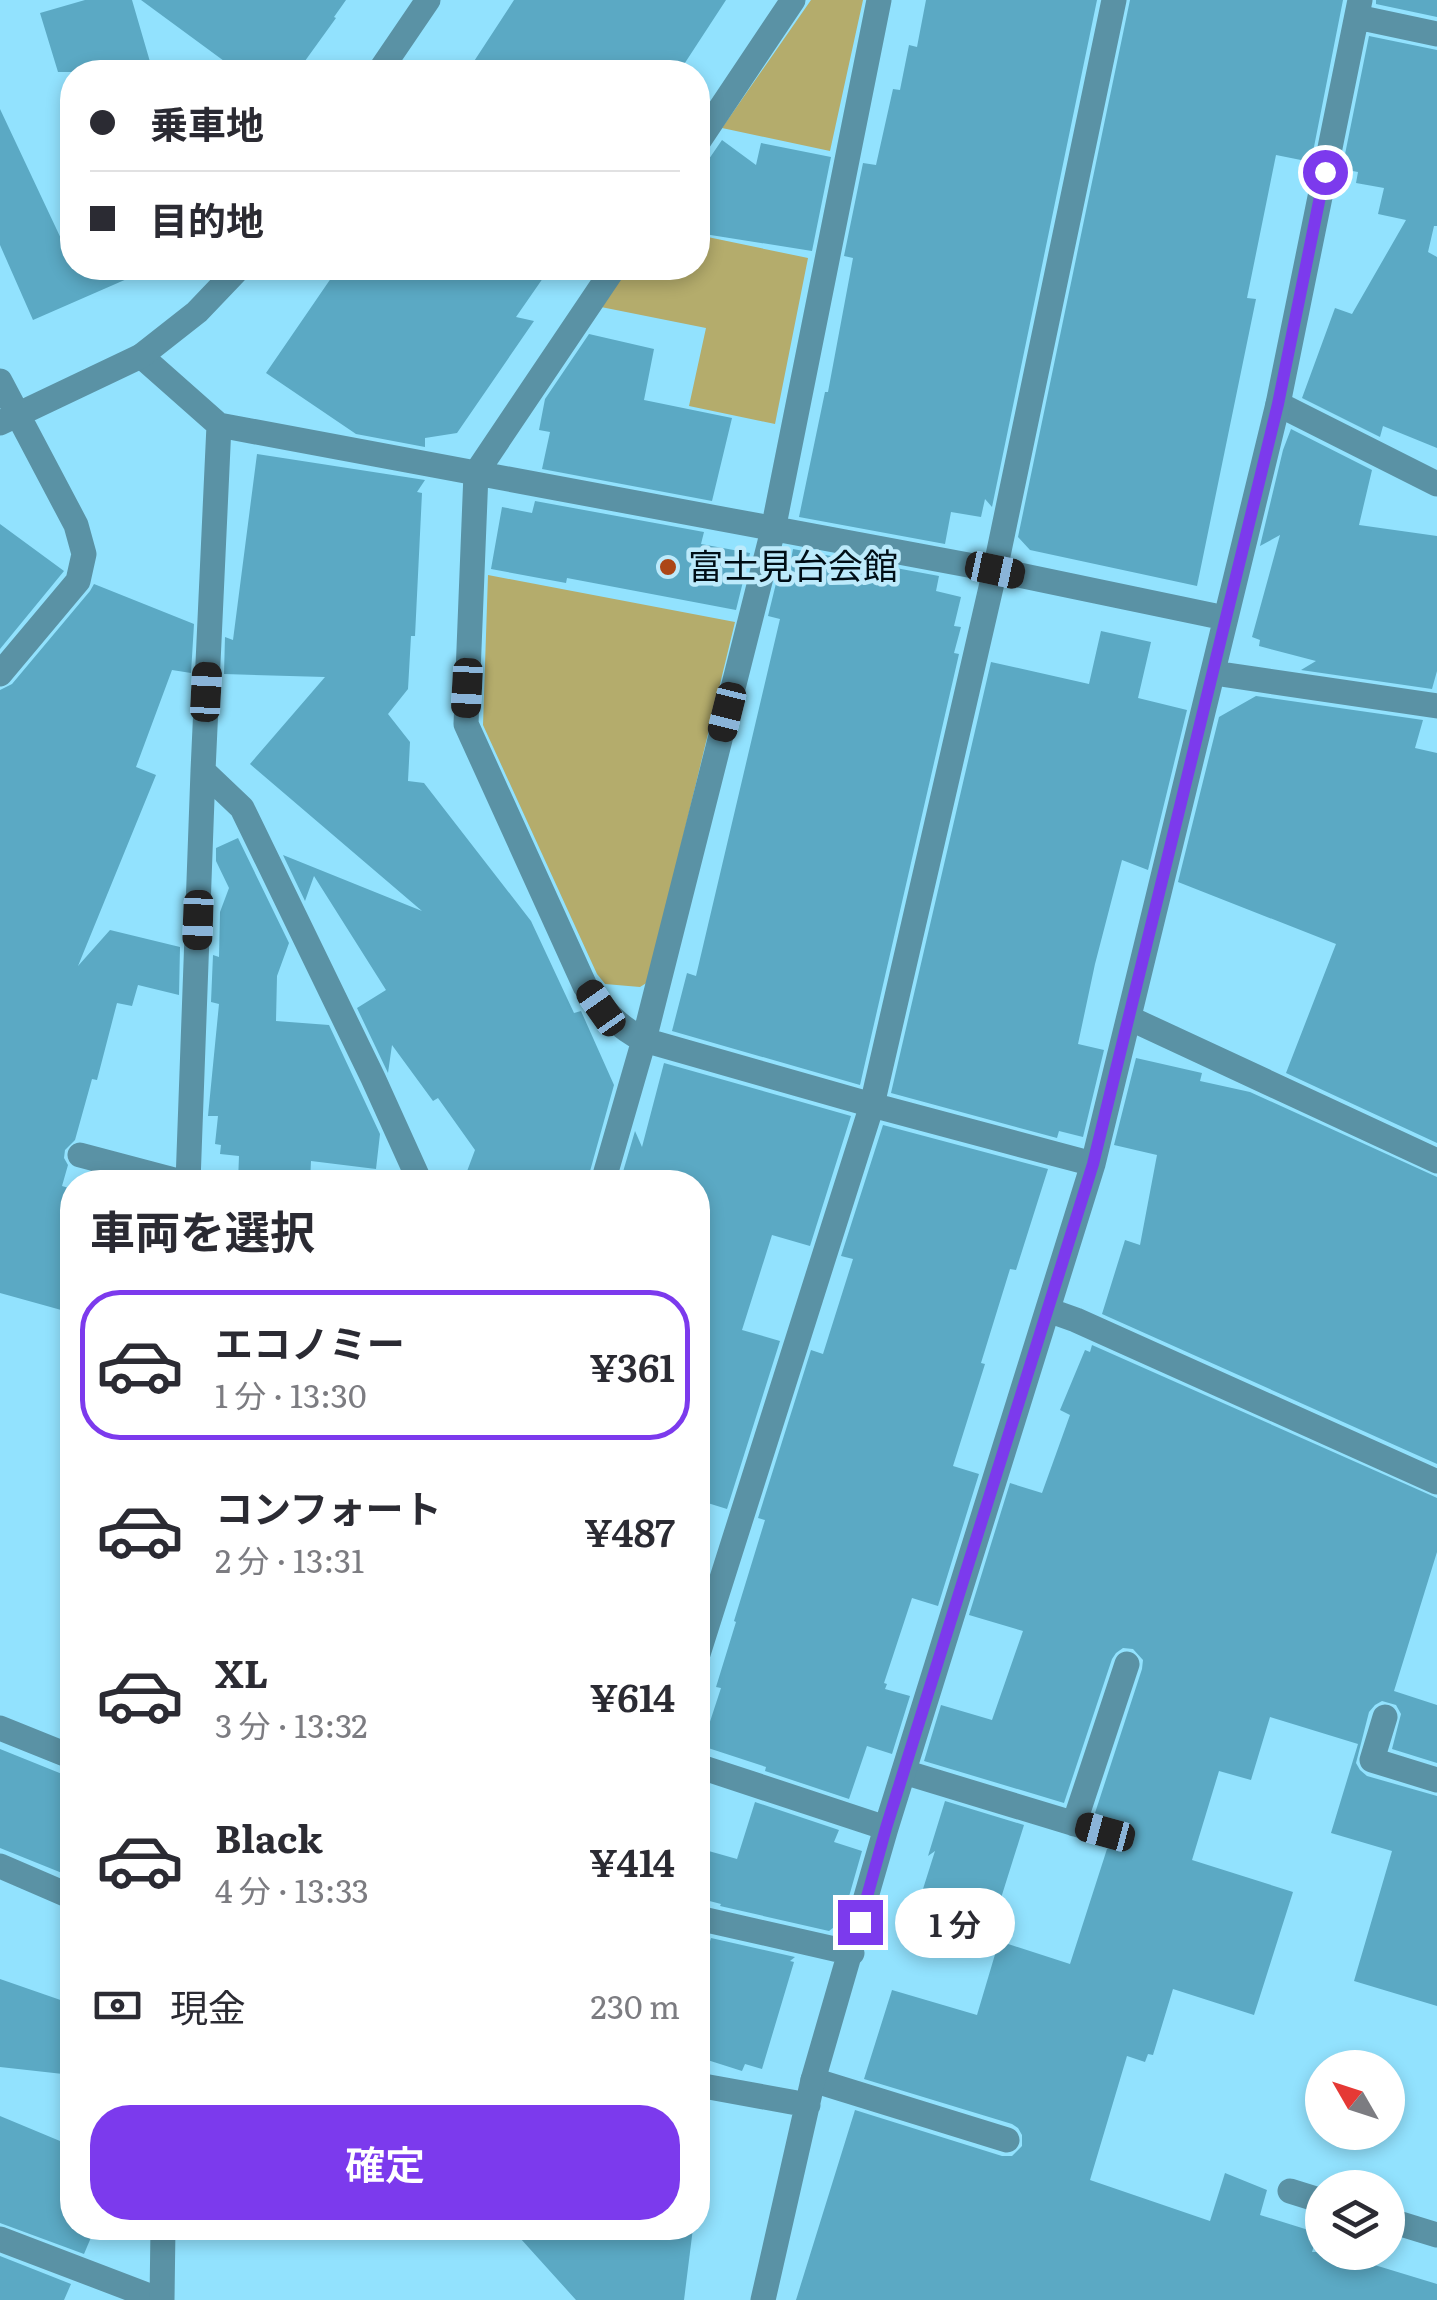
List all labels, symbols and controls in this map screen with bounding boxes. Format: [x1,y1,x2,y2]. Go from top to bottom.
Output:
text: 乗車地 [150,94,264,151]
route start [1303,150,1348,195]
text: 目的地 [150,190,264,247]
place label: 富士見台会館 [688,538,898,590]
car [963,549,1027,591]
marker: 富士見台会館 [657,556,679,578]
car [450,657,484,719]
car [189,661,223,723]
car [705,679,749,745]
car [182,889,214,951]
car [572,975,630,1041]
text: 車両を選択 [90,1196,315,1263]
text: エコノミー [215,1313,405,1370]
icon: car [95,1320,185,1410]
text: ¥361 [589,1337,675,1394]
text: 1 分 · 13:30 [215,1370,366,1418]
text: コンフォート [215,1478,442,1535]
icon: car [95,1485,185,1575]
text: ¥487 [584,1502,675,1559]
text: 2 分 · 13:31 [215,1535,364,1583]
text: XL [215,1643,268,1700]
icon: car [95,1650,185,1740]
text: ¥614 [590,1667,675,1724]
text: 3 分 · 13:32 [215,1700,368,1748]
text: Black [215,1808,323,1865]
car [1072,1810,1138,1854]
icon: car [95,1815,185,1905]
text: ¥414 [589,1832,675,1889]
text: 4 分 · 13:33 [215,1865,369,1913]
callout: 1 分 [895,1887,1015,1957]
text: 1 分 [929,1899,981,1947]
route end [838,1900,883,1945]
text: 現金 [170,1977,246,2034]
icon: cash [90,1978,145,2033]
text: 230 m [590,1981,680,2029]
north arrow [1305,2050,1405,2150]
map controls [1305,2050,1405,2270]
button: 確定 [90,2105,680,2220]
button: layers [1305,2170,1405,2270]

